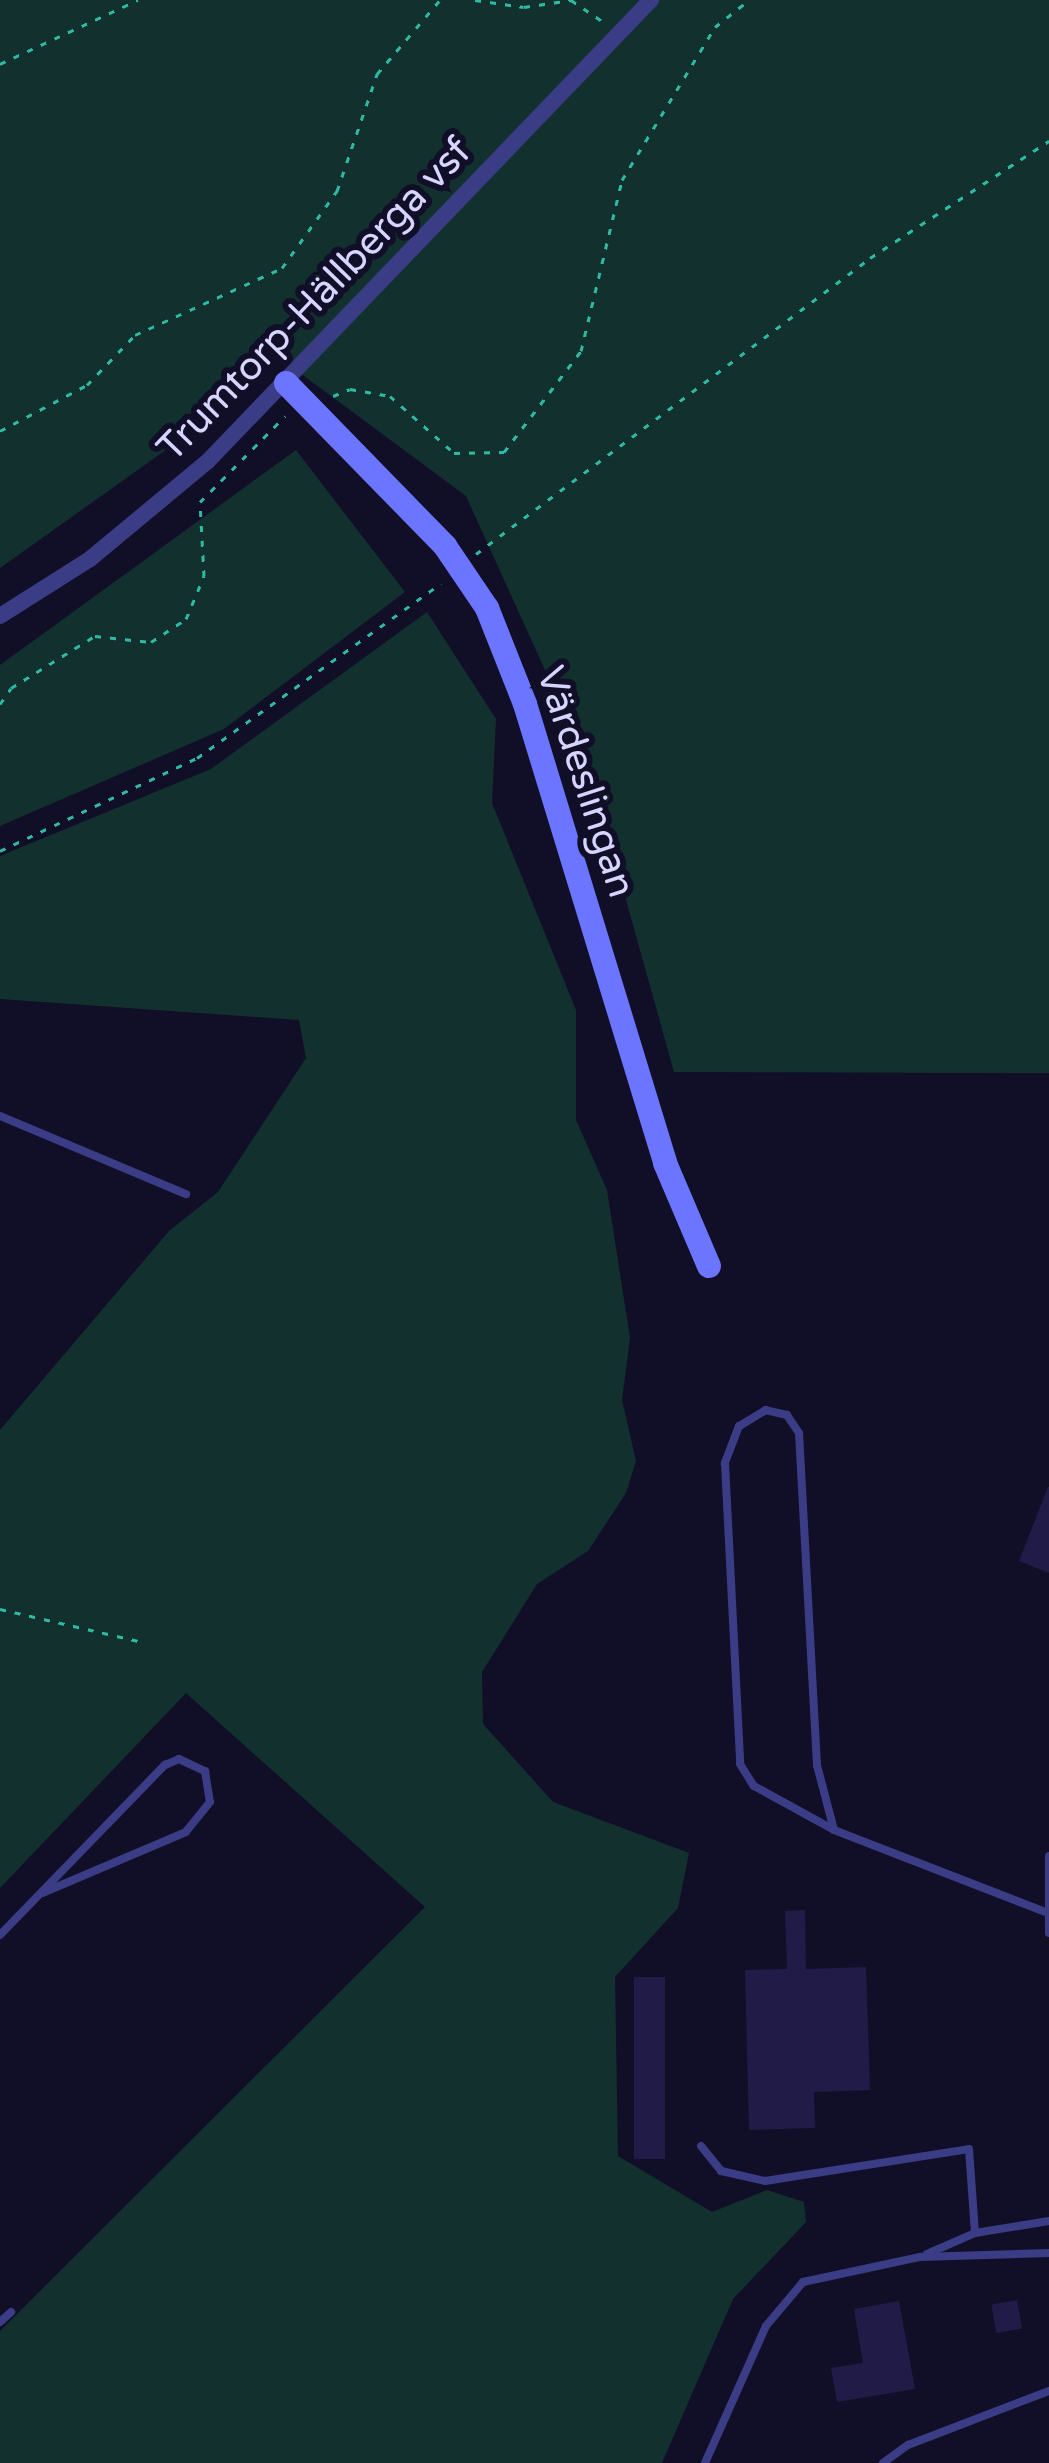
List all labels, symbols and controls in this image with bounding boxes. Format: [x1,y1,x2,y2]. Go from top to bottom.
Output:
street label: Trumtorp-Hällberga vsf [148,128,482,472]
street label: Värdeslingan [526,661,644,903]

